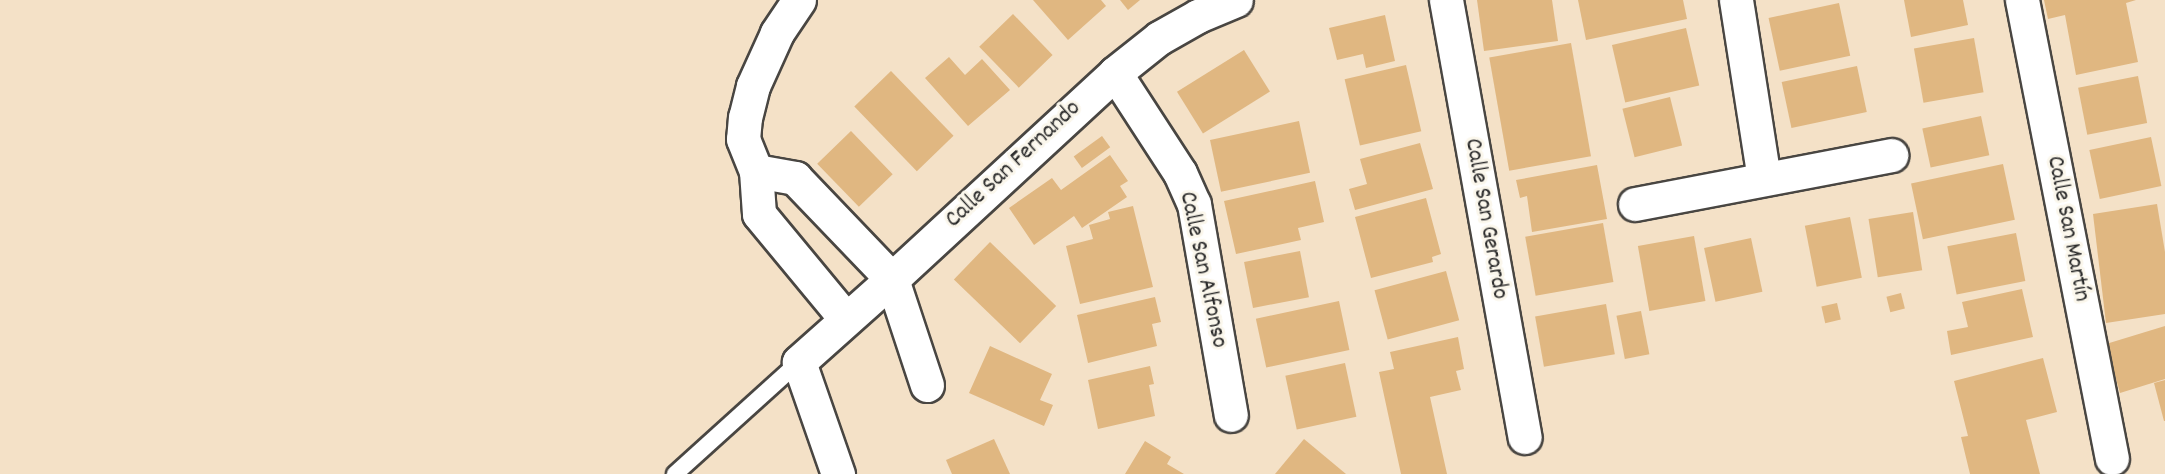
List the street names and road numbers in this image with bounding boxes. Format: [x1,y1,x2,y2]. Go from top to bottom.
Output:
street label: Calle San Fernando [940,95,1088,235]
street label: Calle San Gerardo [1457,136,1513,302]
street label: Calle San Martín [2039,154,2095,304]
street label: Calle San Alfonso [1171,189,1233,351]

